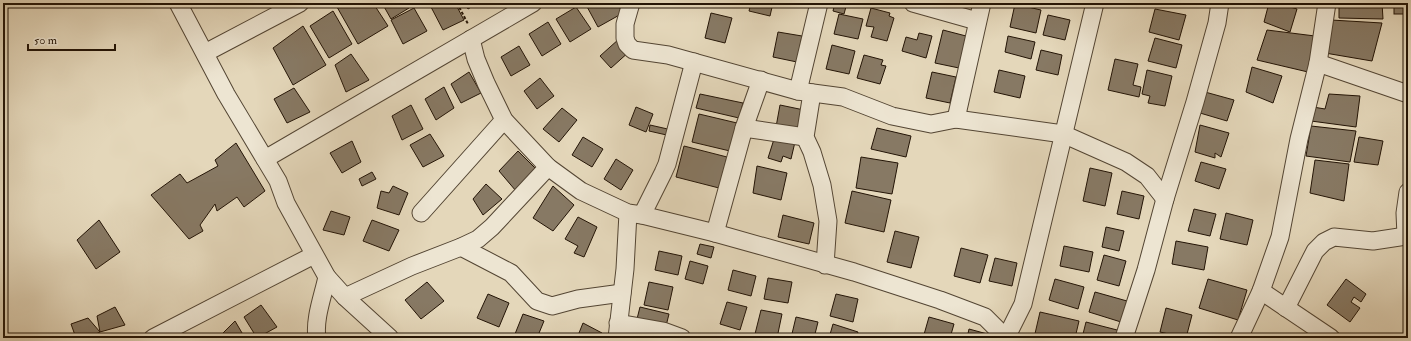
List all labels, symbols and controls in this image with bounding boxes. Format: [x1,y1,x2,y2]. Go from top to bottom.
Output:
scale bar [28,26,115,52]
text: 50 m [34,33,58,48]

